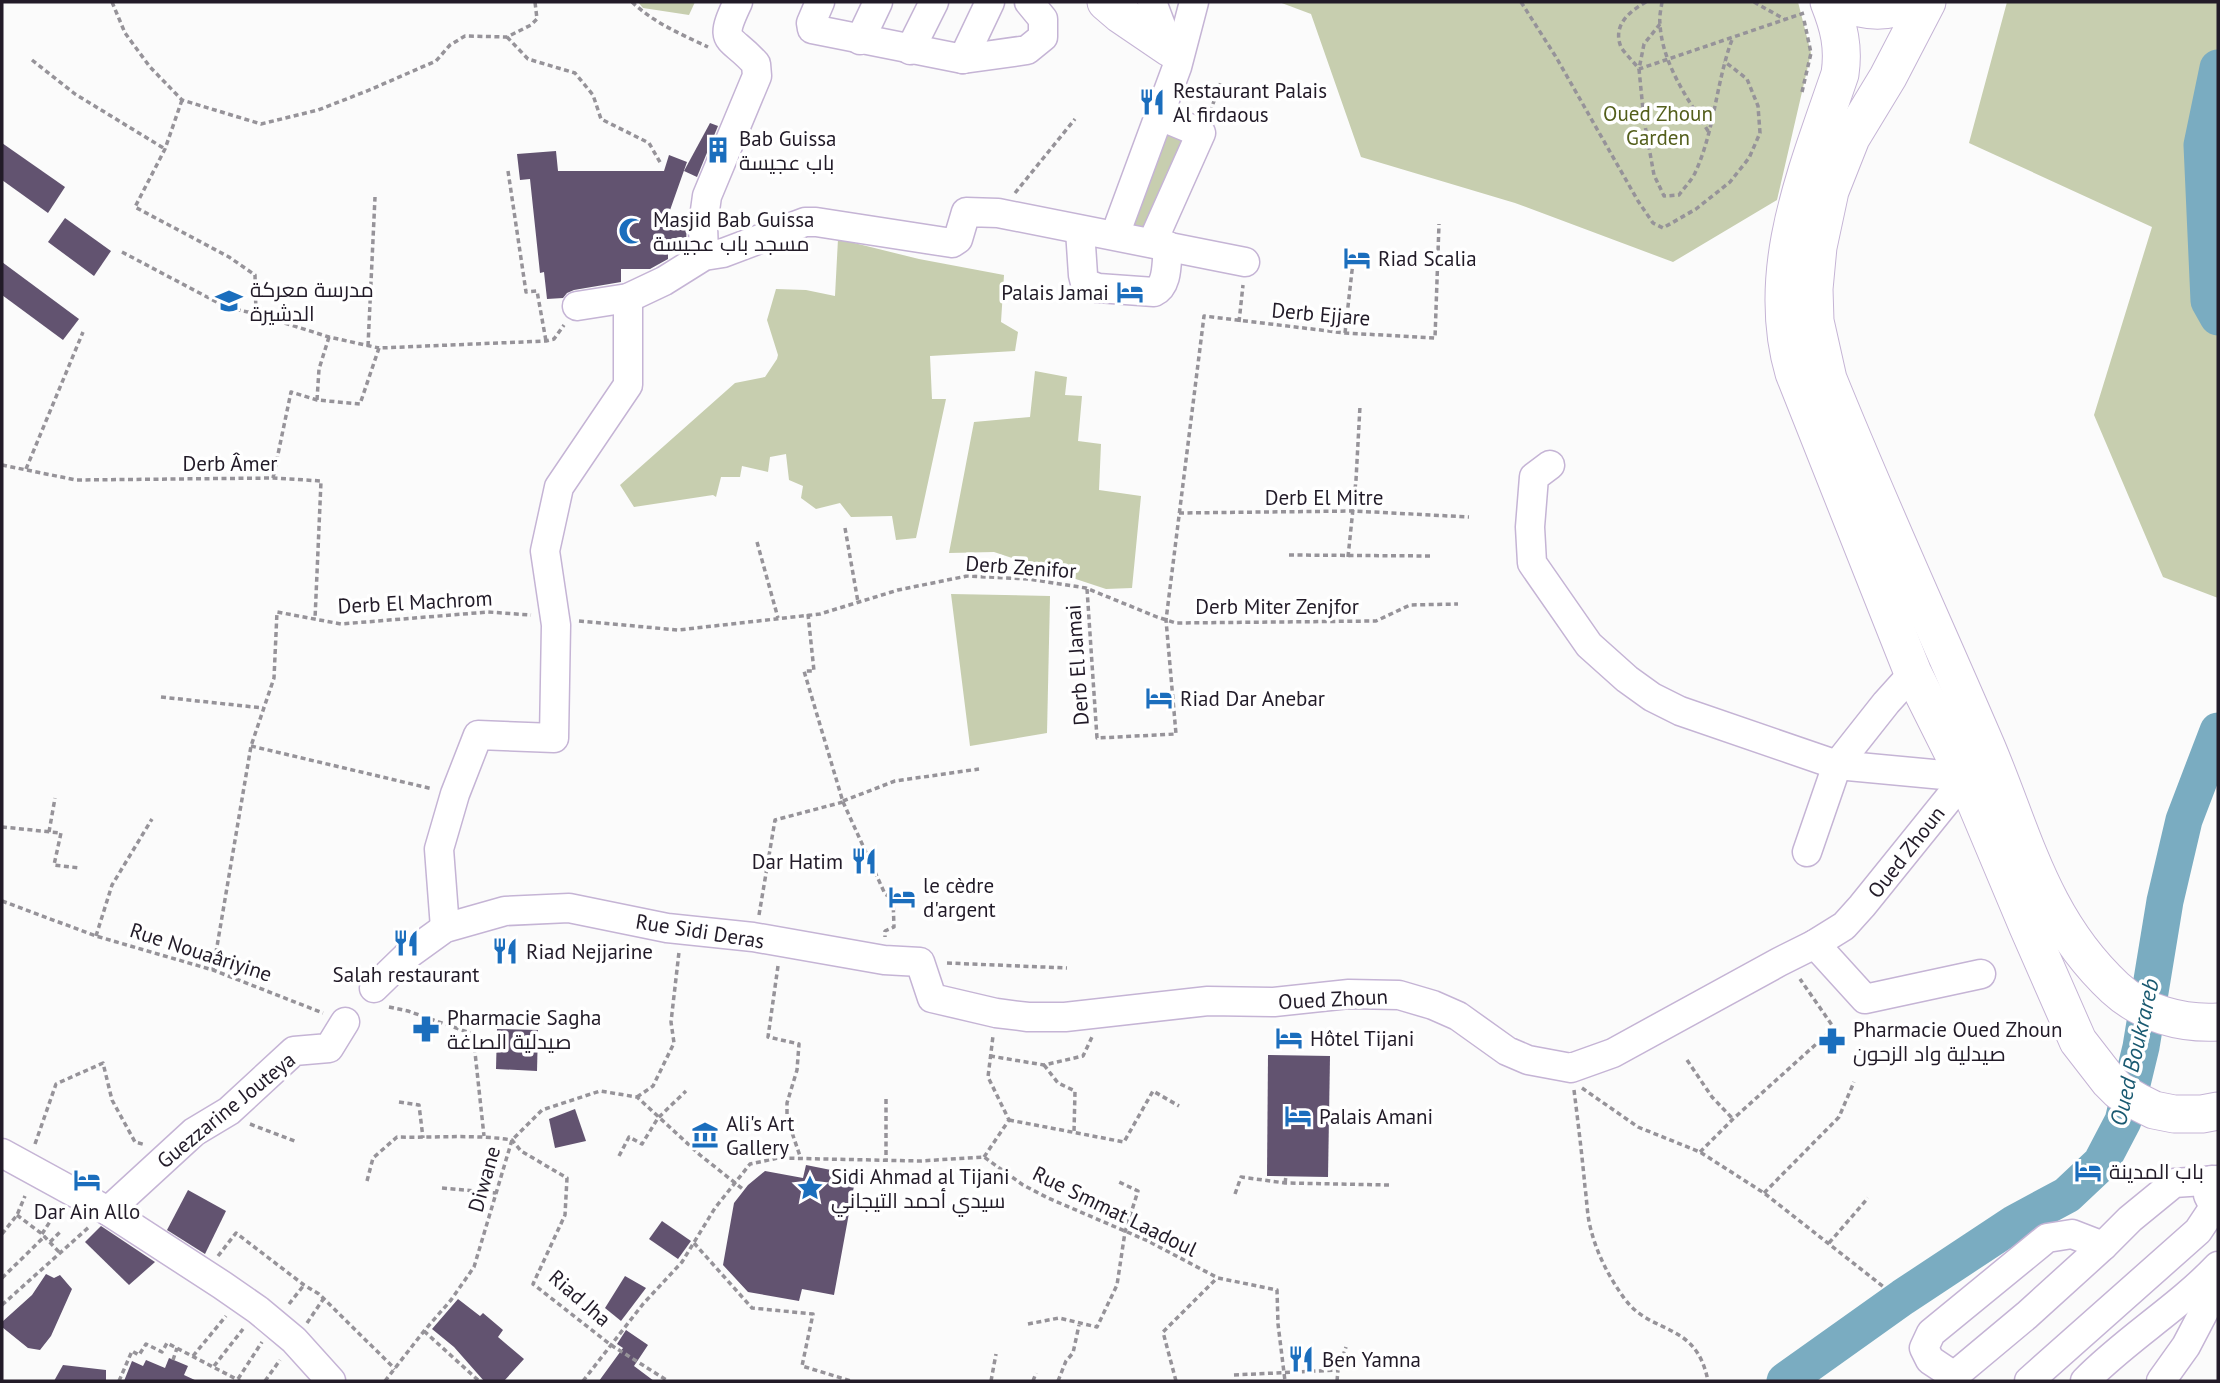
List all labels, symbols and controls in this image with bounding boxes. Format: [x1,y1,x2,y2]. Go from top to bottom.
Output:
place label: Restaurant Palais Al firdaous [1173,77,1327,128]
restaurant icon: Restaurant Palais Al firdaous [1137,87,1167,117]
park label: Oued Zhoun Garden [1603,100,1713,151]
place label: Bab Guissa باب عجيسة [739,125,837,176]
building icon: Bab Guissa باب عجيسة [703,135,733,165]
place label: Masjid Bab Guissa مسجد باب عجيسة [653,206,815,257]
mosque icon: Masjid Bab Guissa مسجد باب عجيسة [617,216,647,246]
hotel icon: Riad Scalia [1342,243,1372,273]
place label: Riad Scalia [1378,245,1477,272]
place label: مدرسة معركة الدشيرة [250,276,374,327]
hotel icon: Palais Jamai [1115,277,1145,307]
place label: Palais Jamai [1001,279,1109,306]
school or university icon: مدرسة معركة الدشيرة [214,286,244,316]
street label: Derb Ejjare [1270,296,1372,332]
street label: Derb Âmer [183,450,277,477]
street label: Derb El Mitre [1265,484,1383,511]
street label: Derb Zenifor [965,550,1077,584]
street label: Derb El Machrom [337,584,493,620]
street label: Derb Miter Zenjfor [1195,593,1359,620]
street label: Derb El Jamai [1059,604,1095,726]
hotel icon: Riad Dar Anebar [1144,683,1174,713]
place label: Riad Dar Anebar [1180,685,1325,712]
street label: Oued Zhoun [1862,800,1950,904]
restaurant icon: Dar Hatim [849,846,879,876]
place label: Dar Hatim [752,848,843,875]
place label: le cèdre d'argent [923,872,996,923]
hotel icon: le cèdre d'argent [887,882,917,912]
street label: Rue Sidi Deras [634,907,766,955]
street label: Rue Nouaâriyine [127,916,275,988]
restaurant icon: Salah restaurant [391,928,421,958]
restaurant icon: Riad Nejjarine [490,936,520,966]
place label: Riad Nejjarine [526,938,653,965]
place label: Salah restaurant [333,961,479,988]
water label: Oued Boukrareb [2103,975,2165,1129]
street label: Oued Zhoun [1277,983,1389,1015]
place label: Pharmacie Sagha صيدلية الصاغة [447,1004,601,1055]
pharmacy icon: Pharmacie Sagha صيدلية الصاغة [411,1014,441,1044]
place label: Pharmacie Oued Zhoun صيدلية واد الزحون [1853,1016,2062,1067]
hotel icon: Hôtel Tijani [1274,1023,1304,1053]
place label: Hôtel Tijani [1310,1025,1414,1052]
pharmacy icon: Pharmacie Oued Zhoun صيدلية واد الزحون [1817,1026,1847,1056]
street label: Guezzarine Jouteya [151,1046,301,1174]
hotel icon: Palais Amani [1283,1101,1313,1131]
place label: Palais Amani [1319,1103,1433,1130]
place label: Ali's Art Gallery [726,1110,794,1161]
museum icon: Ali's Art Gallery [690,1120,720,1150]
street label: Diwane [462,1143,506,1215]
hotel icon: باب المدينة [2073,1156,2103,1186]
place label: باب المدينة [2109,1158,2204,1185]
street label: Rue Smmat Laadoul [1028,1160,1202,1262]
place label: Sidi Ahmad al Tijani سيدي أحمد التيجاني [831,1163,1010,1217]
hotel icon: Dar Ain Allo [72,1165,102,1195]
place icon: Sidi Ahmad al Tijani سيدي أحمد التيجاني [795,1173,825,1203]
place label: Dar Ain Allo [34,1198,140,1225]
street label: Riad Jha [543,1264,617,1332]
restaurant icon: Ben Yamna [1286,1344,1316,1374]
place label: Ben Yamna [1322,1346,1421,1373]

